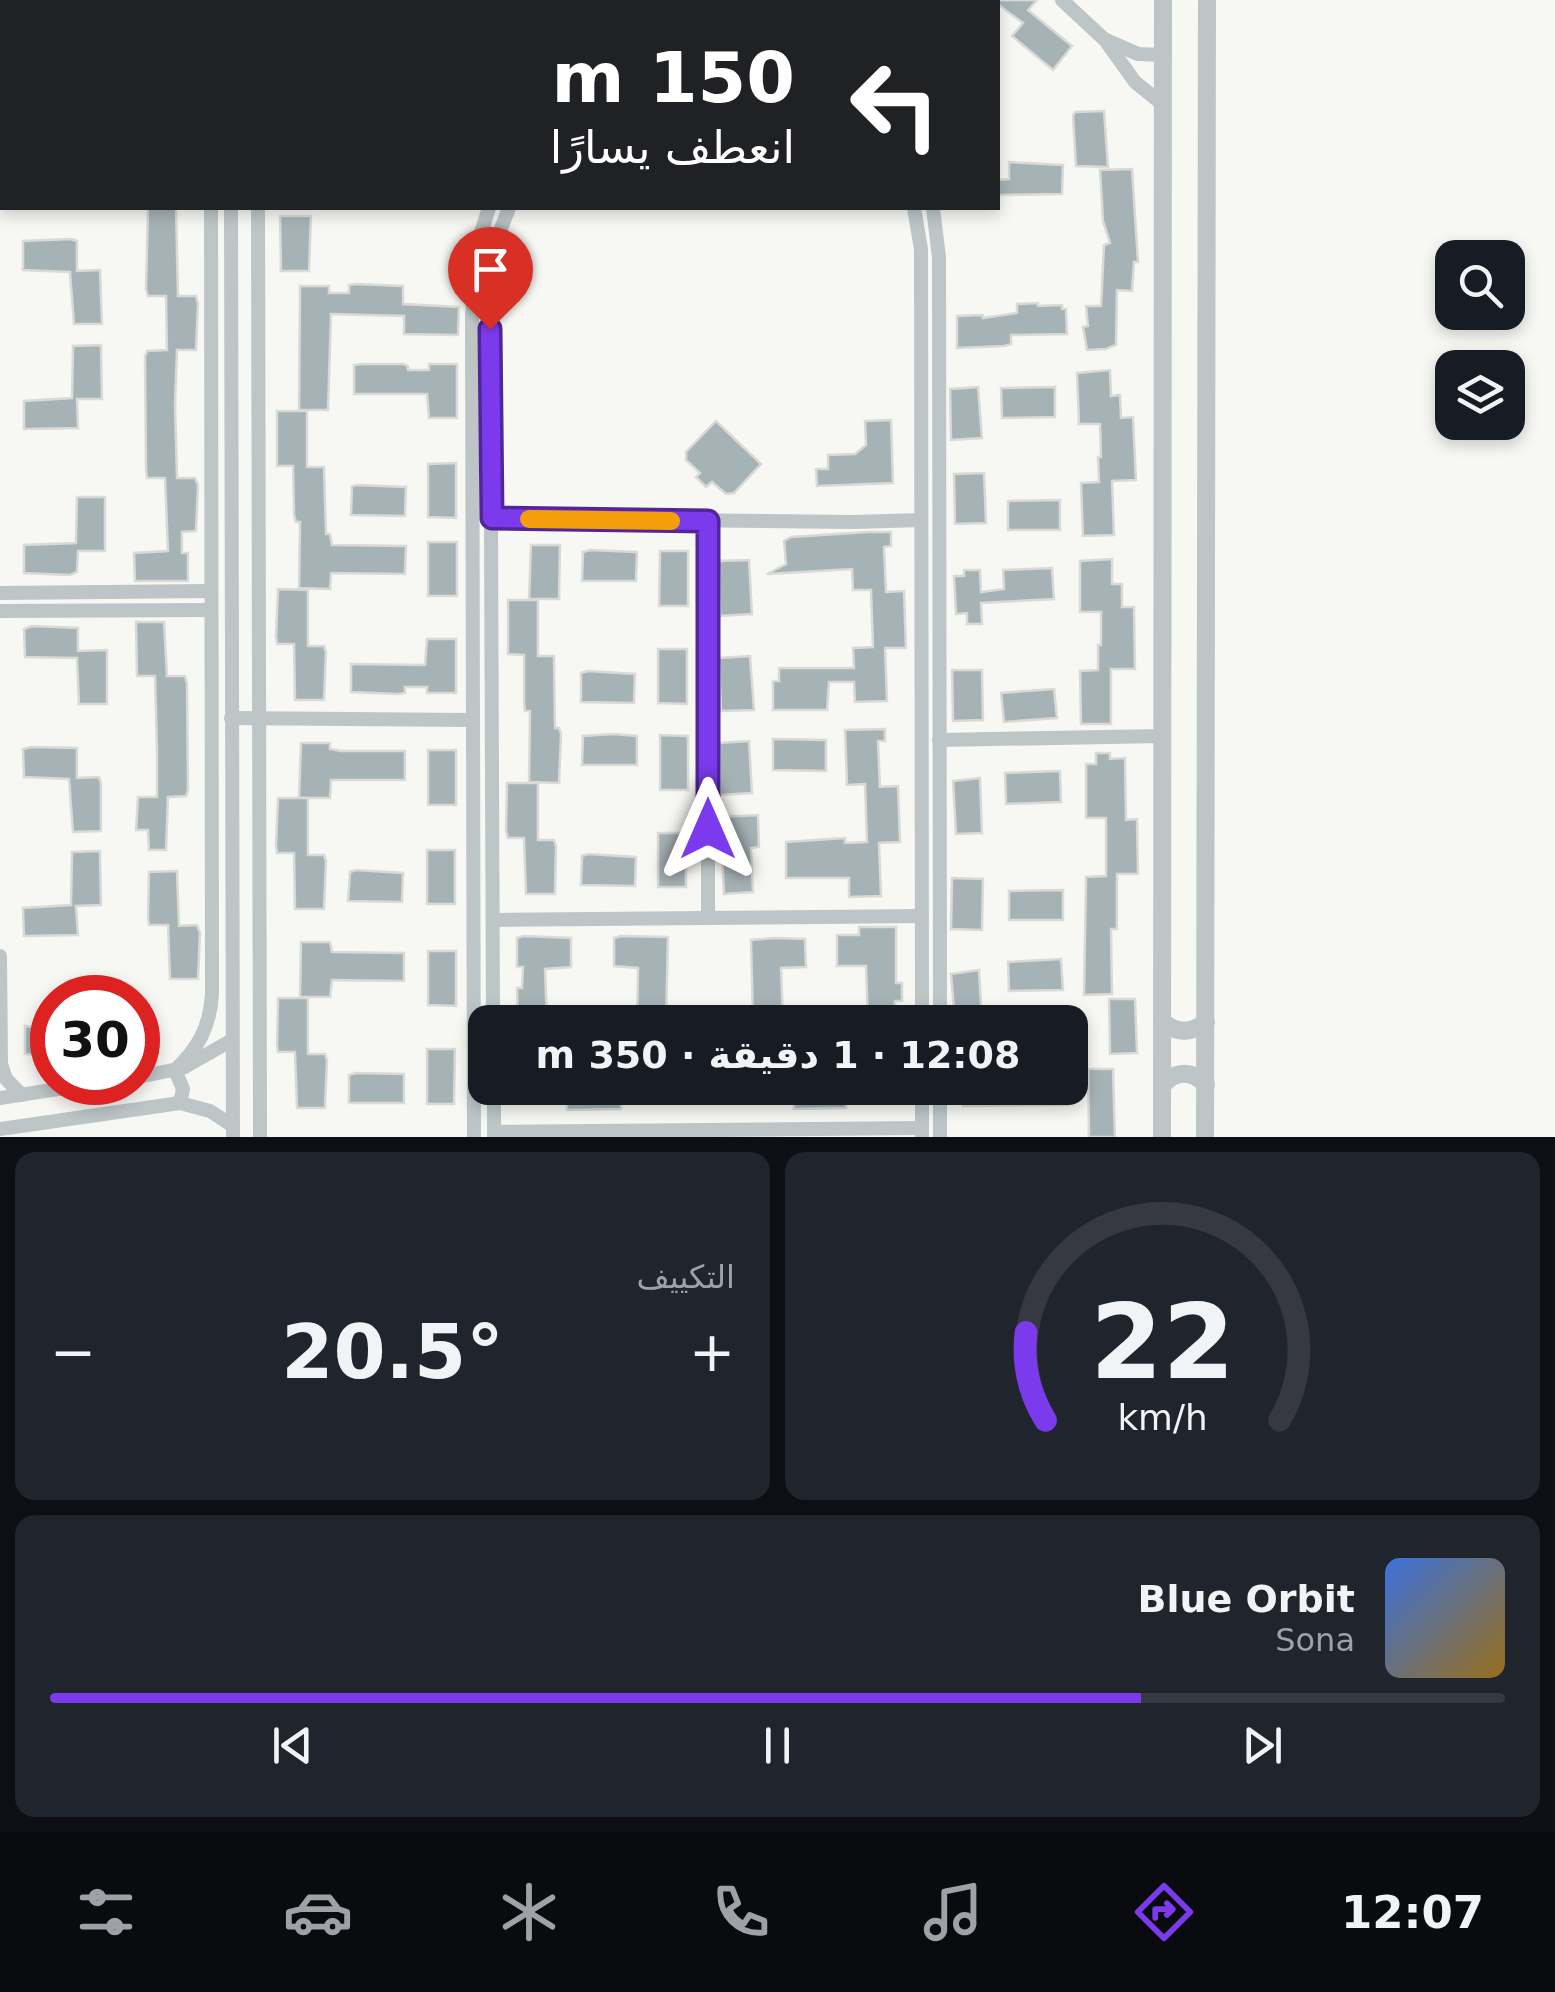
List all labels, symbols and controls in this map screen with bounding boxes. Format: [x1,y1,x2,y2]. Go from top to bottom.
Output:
text: 150 m [552,37,795,119]
icon: left [830,40,960,170]
text: انعطف يسارًا [550,121,795,174]
pin [448,227,533,330]
map controls [1435,240,1525,440]
button: search [1435,240,1525,330]
icon: arrive [463,242,518,297]
button: layers [1435,350,1525,440]
position arrow [656,777,760,881]
speed limit sign: 30 [30,975,160,1105]
text: 12:08 · 1 دقيقة · 350 m [536,1033,1020,1077]
text: التكييف [637,1258,735,1296]
text: 22 [1090,1281,1235,1403]
text: 20.5° [281,1308,504,1396]
text: − [50,1320,96,1384]
text: + [689,1320,735,1384]
text: km/h [1117,1397,1208,1438]
text: Blue Orbit [1138,1577,1355,1621]
text: Sona [1275,1621,1355,1659]
icon: previous [265,1718,320,1773]
icon: pause [750,1718,805,1773]
icon: next [1235,1718,1290,1773]
icon: filters [71,1877,141,1947]
icon: car [283,1877,353,1947]
icon: climate [494,1877,564,1947]
icon: phone [706,1877,776,1947]
icon: music [918,1877,988,1947]
icon: directions [1129,1877,1199,1947]
text: 12:07 [1341,1886,1484,1939]

